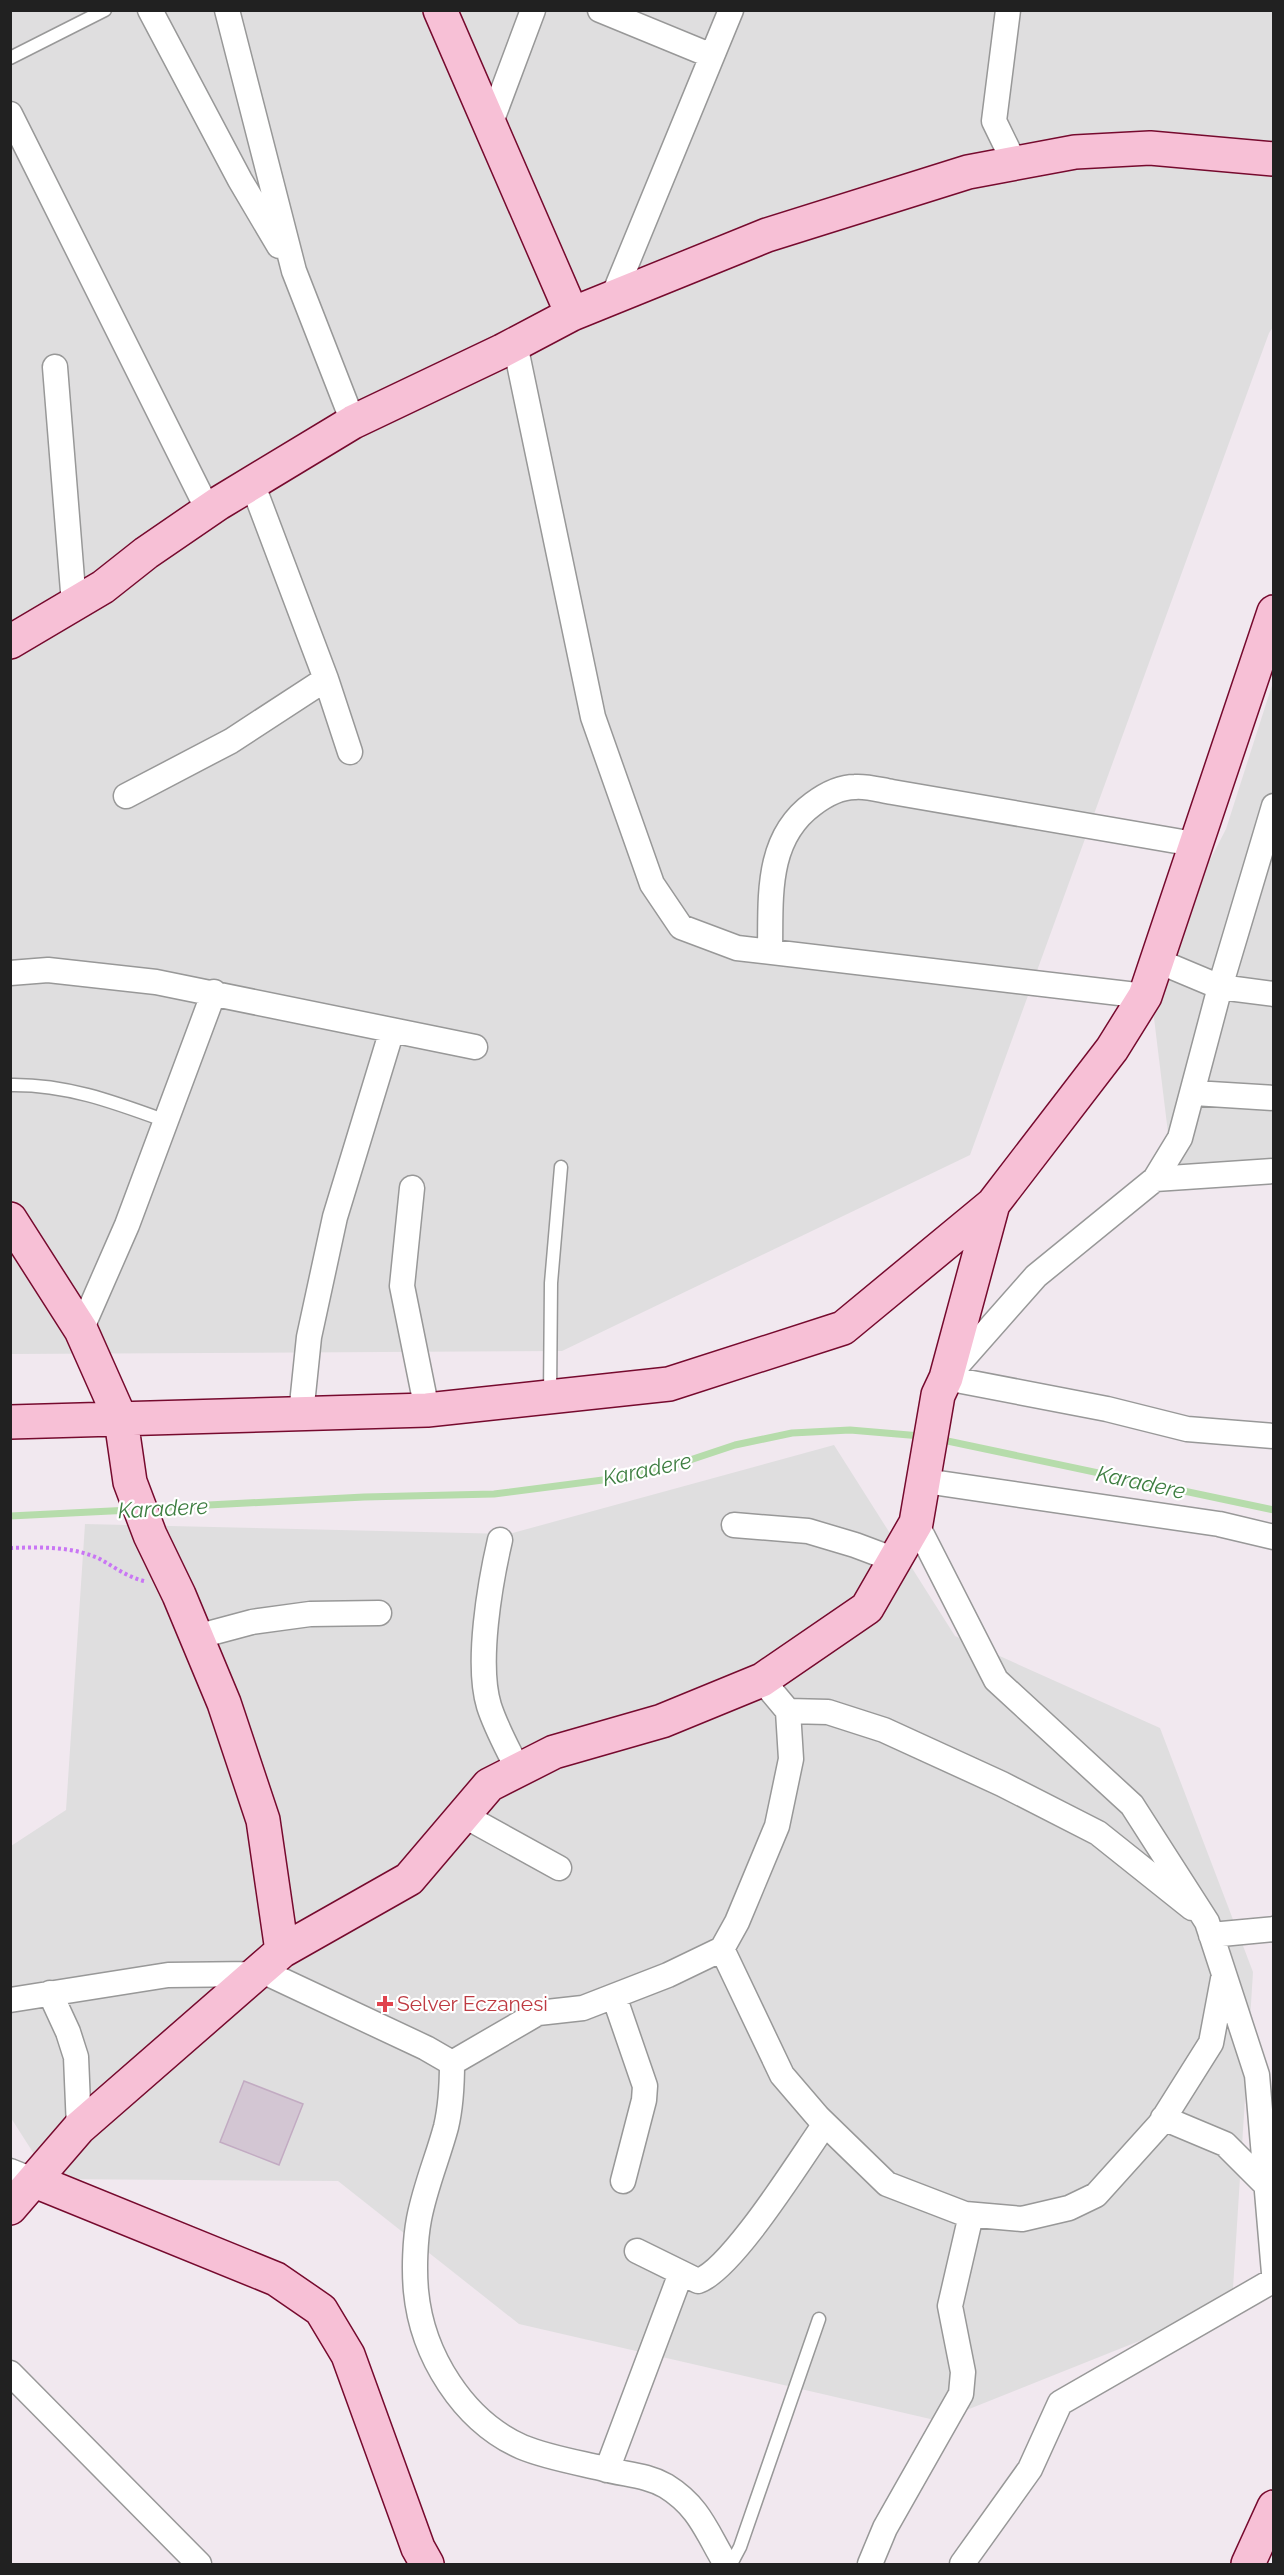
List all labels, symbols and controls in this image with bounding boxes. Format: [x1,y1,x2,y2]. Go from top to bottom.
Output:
water label: Karadere [600,1447,694,1491]
water label: Karadere [1094,1460,1188,1504]
water label: Karadere [117,1493,209,1523]
place label: Selver Eczanesi [397,1991,548,2016]
marker: Selver Eczanesi [378,1997,392,2011]

